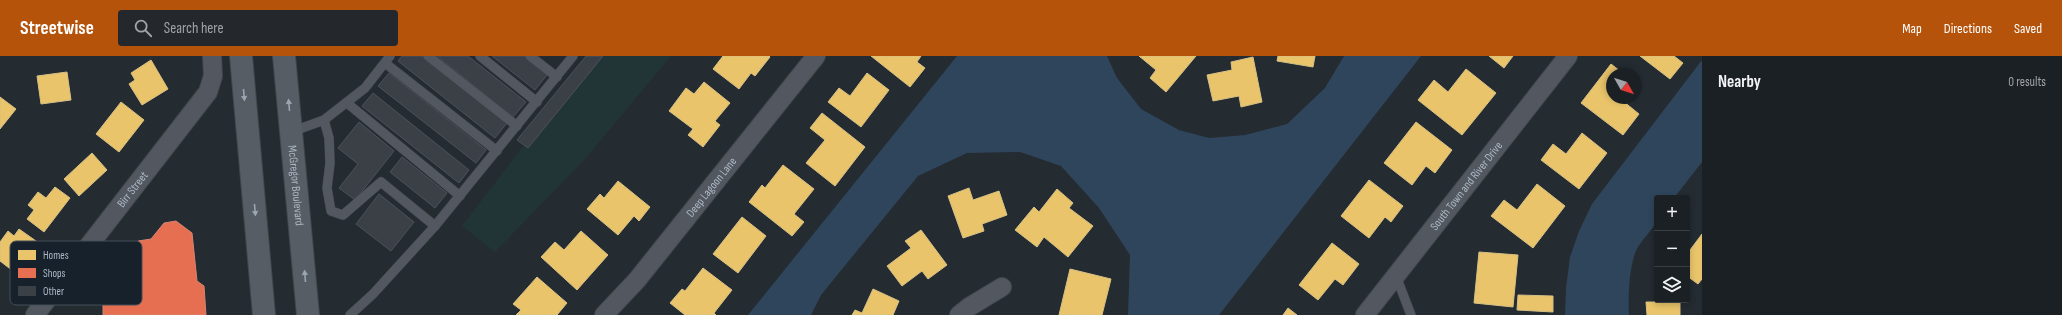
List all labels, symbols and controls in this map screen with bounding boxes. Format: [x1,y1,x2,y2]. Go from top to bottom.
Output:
search box [118,10,398,46]
text: Streetwise [20,17,94,40]
icon: search [132,17,154,39]
text: Search here [164,19,223,38]
text: Map [1902,20,1922,37]
text: Directions [1944,20,1992,37]
text: Saved [2014,20,2042,37]
north arrow [1606,68,1642,104]
text: Nearby [1718,72,1761,92]
text: 0 results [2008,74,2046,90]
one-way arrow [241,89,248,101]
one-way arrow [285,99,292,111]
street label: South Town and River Drive [1427,139,1506,234]
street label: McGregor Boulevard [284,145,307,226]
street label: Deep Lagoon Lane [683,154,740,220]
street label: Birr Street [114,168,152,211]
map controls [1654,195,1690,303]
button: + [1654,195,1690,231]
one-way arrow [252,204,258,216]
button: − [1654,231,1690,267]
legend [10,241,142,305]
text: Homes [43,249,69,262]
text: Shops [43,267,66,280]
button: layers [1654,267,1690,303]
one-way arrow [301,270,308,282]
text: Other [43,285,64,298]

